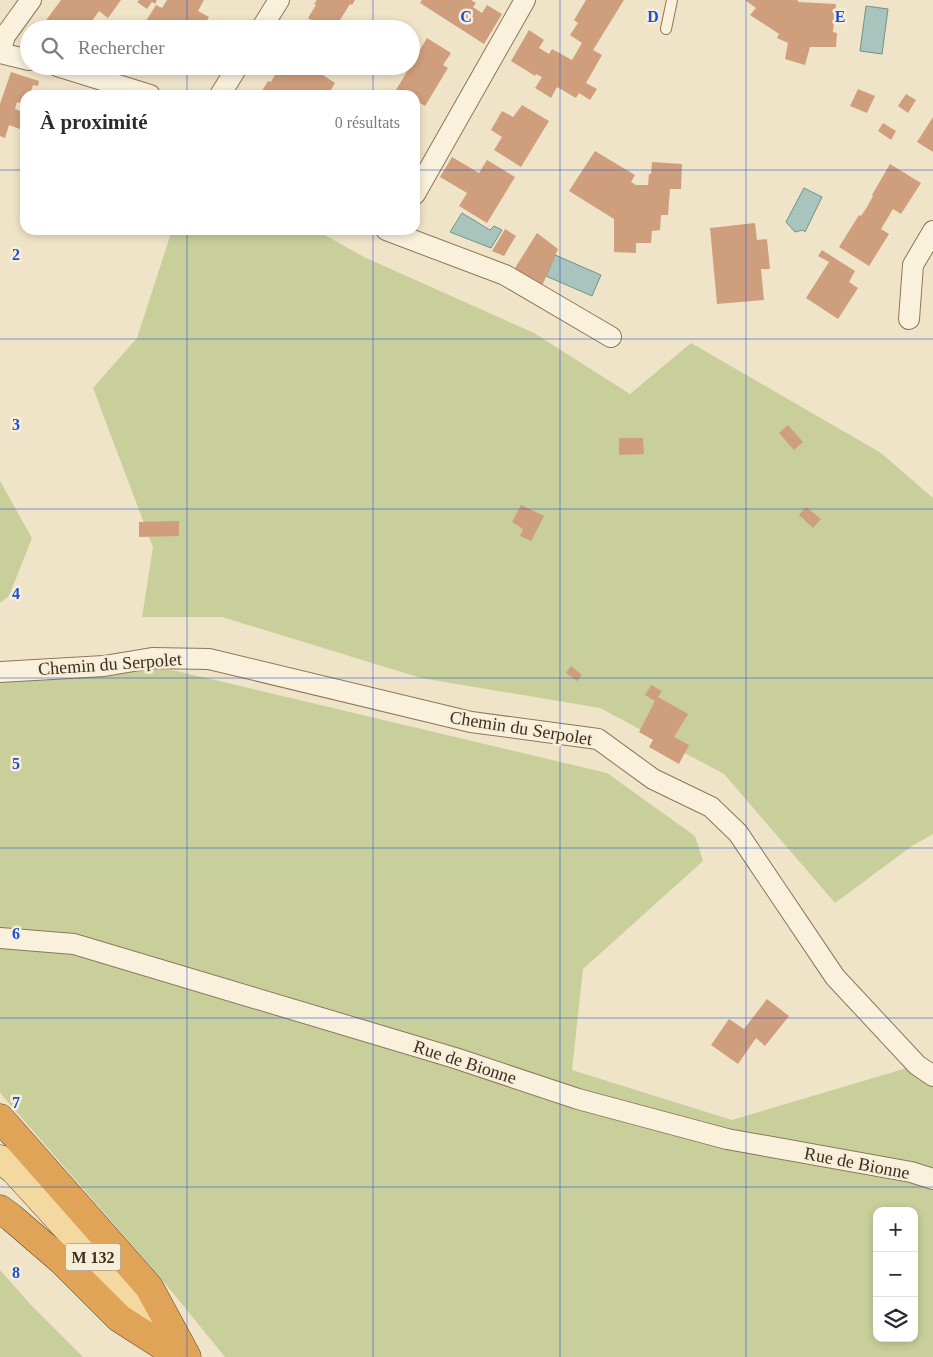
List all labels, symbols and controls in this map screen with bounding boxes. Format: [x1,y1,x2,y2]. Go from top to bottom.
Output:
text: C [460,8,472,25]
text: D [647,8,659,25]
text: E [835,8,845,25]
search box [20,20,420,75]
icon: search [38,34,66,62]
text: Rechercher [78,37,165,58]
text: À proximité [40,110,148,134]
text: 0 résultats [335,114,400,131]
text: 2 [12,246,20,263]
text: 3 [12,416,20,433]
text: 4 [12,585,20,602]
street label: Chemin du Serpolet [37,649,183,679]
street label: Chemin du Serpolet [448,707,594,749]
text: 5 [12,755,20,772]
text: 6 [12,925,20,942]
street label: Rue de Bionne [411,1036,519,1088]
text: 7 [12,1094,20,1111]
street label: Rue de Bionne [803,1143,911,1183]
map controls [873,1207,918,1342]
button: + [873,1207,918,1252]
road number: M 132 [66,1244,120,1270]
button: − [873,1252,918,1297]
text: 8 [12,1264,20,1281]
button: layers [873,1297,918,1342]

